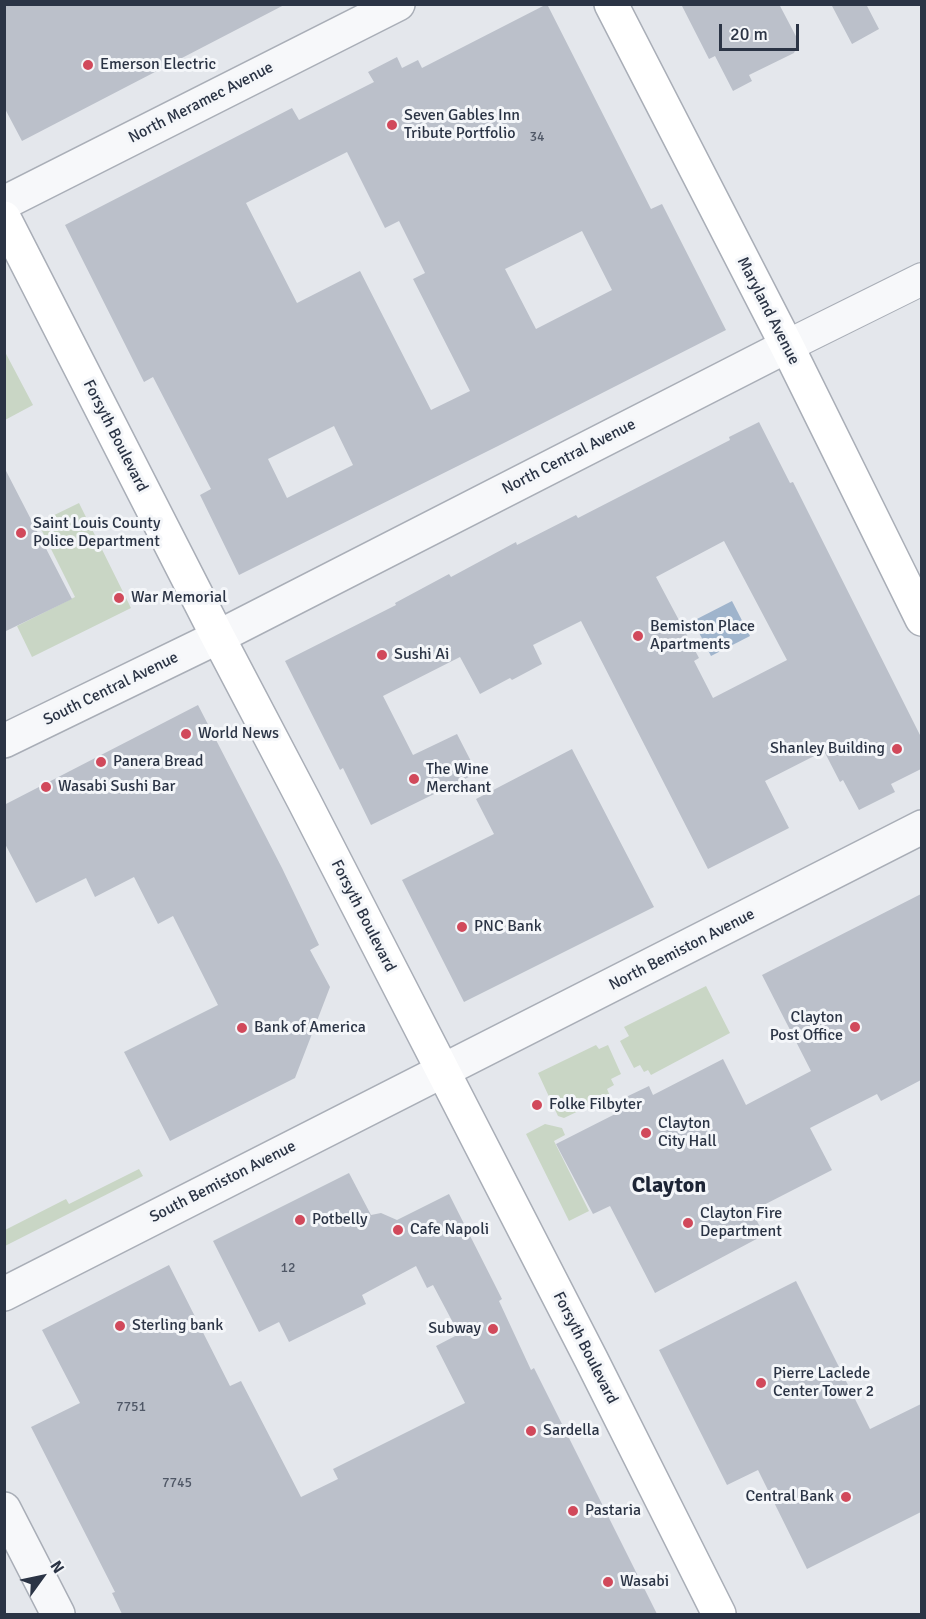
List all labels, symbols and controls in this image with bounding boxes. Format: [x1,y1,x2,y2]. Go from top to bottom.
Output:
scale bar [722,12,802,50]
text: 20 m [730,23,768,45]
place label: Emerson Electric [100,55,216,75]
marker: Emerson Electric [81,58,95,72]
street label: North Meramec Avenue [125,58,277,148]
place label: Seven Gables Inn Tribute Portfolio [404,106,520,144]
marker: Seven Gables Inn Tribute Portfolio [385,118,399,132]
house number: 34 [529,129,545,145]
street label: Maryland Avenue [733,254,803,368]
street label: Forsyth Boulevard [78,377,152,495]
street label: North Central Avenue [499,415,639,499]
place label: Saint Louis County Police Department [33,514,161,552]
marker: Saint Louis County Police Department [14,526,28,540]
place label: War Memorial [131,588,227,608]
marker: War Memorial [112,591,126,605]
place label: Bemiston Place Apartments [650,617,755,655]
marker: Bemiston Place Apartments [631,629,645,643]
place label: Sushi Ai [394,645,449,665]
street label: South Central Avenue [40,648,182,730]
marker: Sushi Ai [375,648,389,662]
place label: World News [198,724,279,744]
marker: World News [179,727,193,741]
place label: Shanley Building [770,739,885,759]
marker: Shanley Building [890,742,904,756]
place label: Panera Bread [113,752,204,772]
marker: Panera Bread [94,755,108,769]
place label: The Wine Merchant [426,760,491,798]
marker: The Wine Merchant [407,772,421,786]
place label: Wasabi Sushi Bar [58,777,175,797]
marker: Wasabi Sushi Bar [39,780,53,794]
street label: Forsyth Boulevard [326,857,400,975]
street label: North Bemiston Avenue [606,905,758,995]
place label: PNC Bank [474,917,542,937]
marker: PNC Bank [455,920,469,934]
place label: Clayton Post Office [770,1008,843,1046]
place label: Bank of America [254,1018,366,1038]
marker: Clayton Post Office [848,1020,862,1034]
marker: Bank of America [235,1021,249,1035]
place label: Folke Filbyter [549,1095,642,1115]
marker: Folke Filbyter [530,1098,544,1112]
place label: Clayton City Hall [658,1114,717,1152]
marker: Clayton City Hall [639,1126,653,1140]
street label: South Bemiston Avenue [147,1137,299,1227]
district label: Clayton [632,1173,706,1199]
place label: Clayton Fire Department [700,1204,782,1242]
place label: Potbelly [312,1210,367,1230]
marker: Potbelly [293,1213,307,1227]
marker: Clayton Fire Department [681,1216,695,1230]
place label: Cafe Napoli [410,1220,489,1240]
marker: Cafe Napoli [391,1223,405,1237]
house number: 12 [280,1260,296,1276]
street label: Forsyth Boulevard [548,1289,622,1407]
place label: Sterling bank [132,1316,223,1336]
marker: Sterling bank [113,1319,127,1333]
place label: Subway [428,1319,481,1339]
marker: Subway [486,1322,500,1336]
place label: Pierre Laclede Center Tower 2 [773,1364,874,1402]
marker: Pierre Laclede Center Tower 2 [754,1376,768,1390]
house number: 7751 [116,1399,146,1415]
place label: Sardella [543,1421,600,1441]
marker: Sardella [524,1424,538,1438]
house number: 7745 [162,1475,192,1491]
place label: Central Bank [745,1487,834,1507]
marker: Central Bank [839,1490,853,1504]
place label: Pastaria [585,1501,641,1521]
marker: Pastaria [566,1504,580,1518]
north arrow [12,1547,72,1607]
text: N [46,1557,69,1577]
place label: Wasabi [620,1572,669,1592]
marker: Wasabi [601,1575,615,1589]

